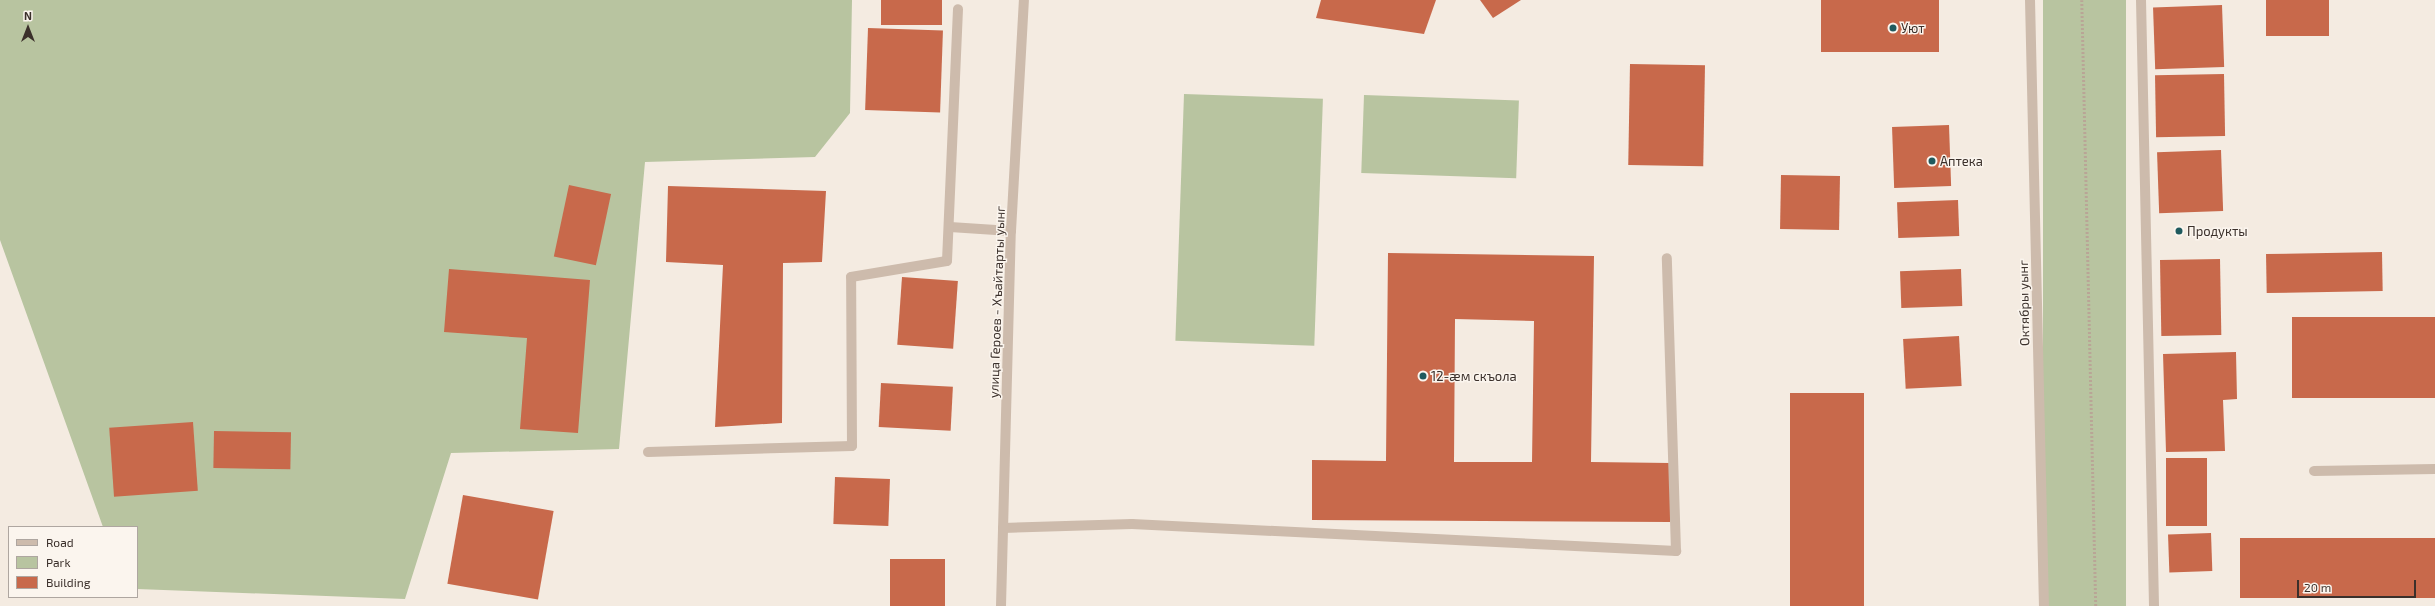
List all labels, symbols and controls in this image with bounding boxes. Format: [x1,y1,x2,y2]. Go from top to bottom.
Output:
north arrow [8,8,48,48]
text: N [24,9,32,22]
place label: Уют [1901,20,1925,36]
marker: Уют [1888,23,1898,33]
place label: Аптека [1940,153,1983,169]
marker: Аптека [1927,156,1937,166]
street label: улица Героев - Хъайтарты уынг [986,206,1008,398]
place label: Продукты [2187,223,2248,239]
marker: Продукты [2174,226,2184,236]
street label: Октябры уынг [2015,260,2033,346]
place label: 12-æм скъола [1431,368,1517,384]
marker: 12-æм скъола [1418,371,1428,381]
legend [8,526,138,598]
text: Road [46,535,74,549]
text: Park [46,555,71,569]
scale bar [2299,572,2418,598]
text: Building [46,575,90,589]
text: 20 m [2304,580,2331,594]

